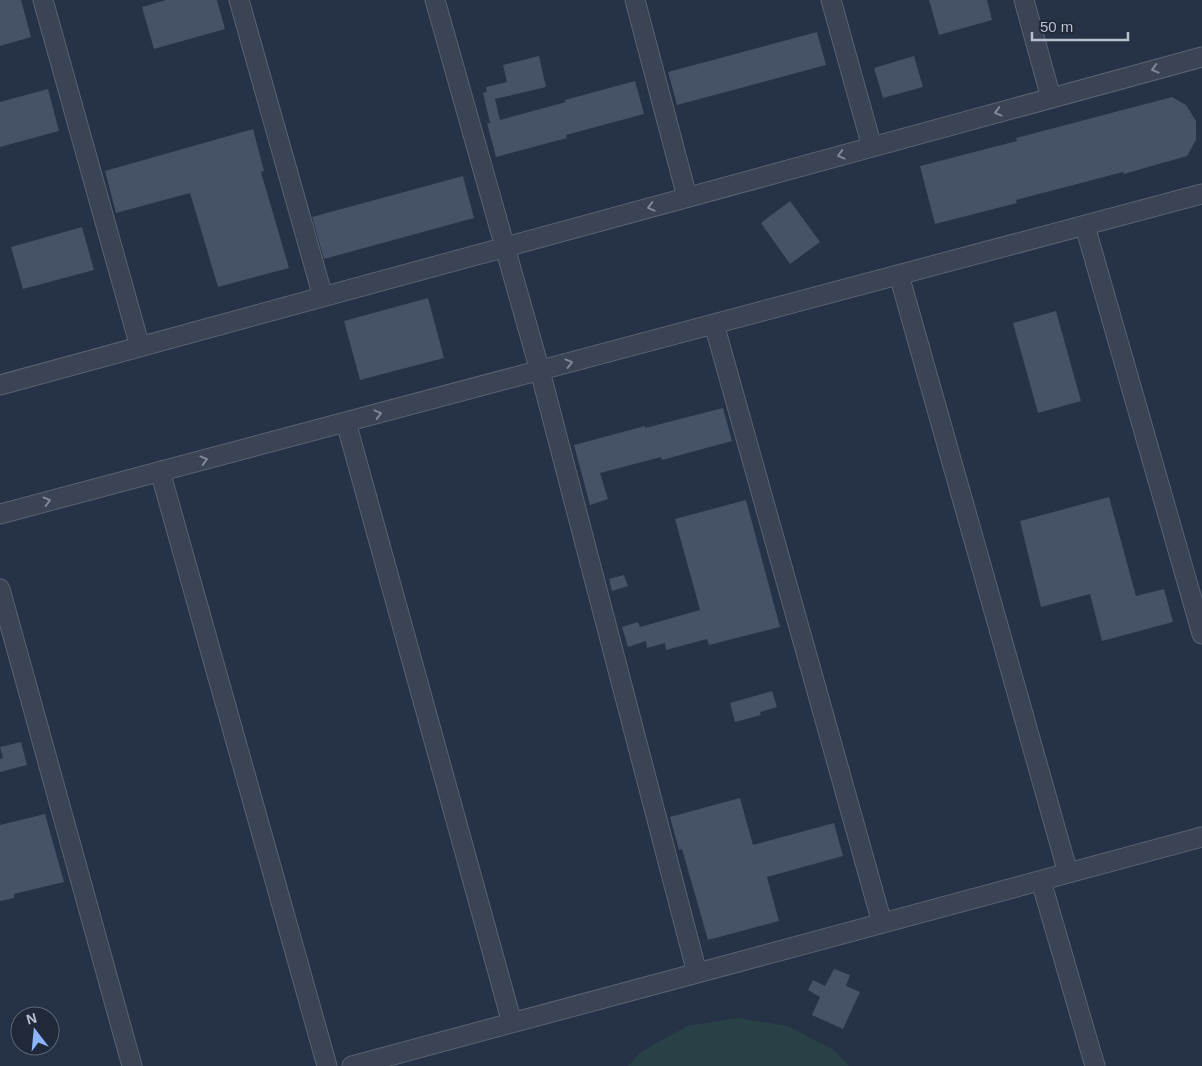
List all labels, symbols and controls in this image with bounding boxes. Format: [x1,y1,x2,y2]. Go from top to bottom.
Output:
scale bar [1032,10,1128,42]
text: 50 m [1040,18,1073,35]
one-way arrow [1151,64,1160,74]
one-way arrow [995,107,1003,117]
one-way arrow [837,149,846,160]
one-way arrow [647,202,656,212]
one-way arrow [565,359,573,369]
one-way arrow [374,409,382,419]
one-way arrow [200,455,209,466]
one-way arrow [43,497,51,507]
north arrow [10,1006,60,1056]
text: N [24,1009,38,1028]

